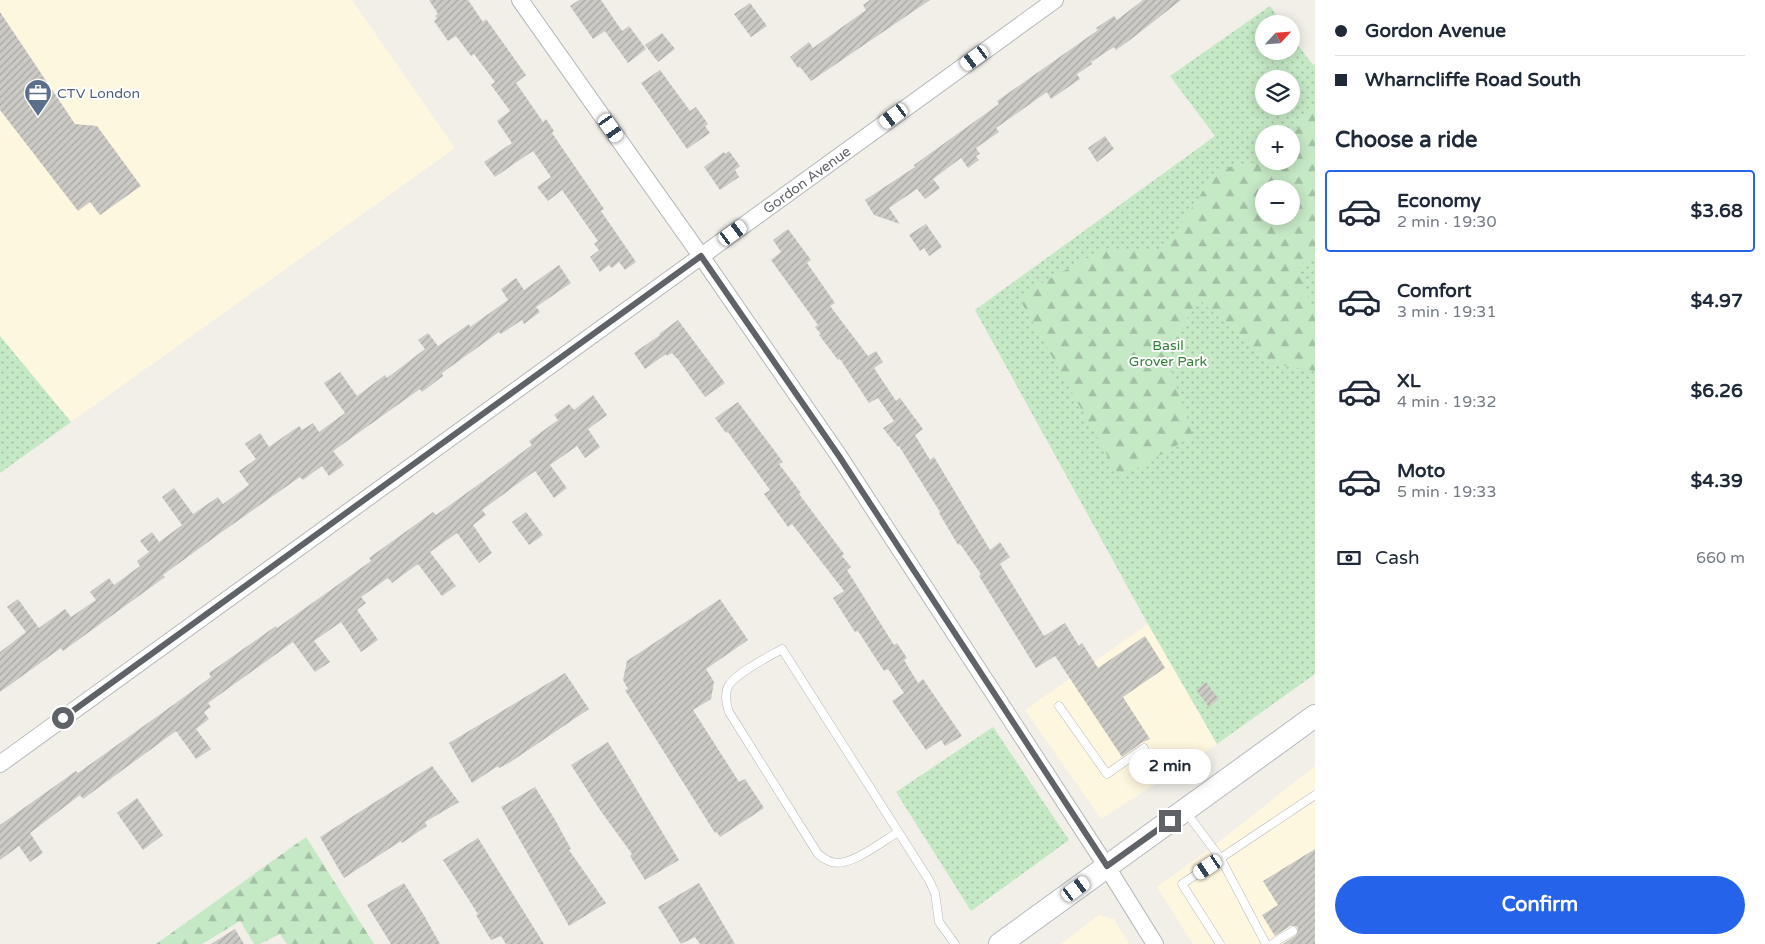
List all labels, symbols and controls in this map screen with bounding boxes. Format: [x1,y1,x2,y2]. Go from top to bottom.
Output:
north arrow [1255,15,1300,60]
map controls [1255,15,1300,225]
text: Gordon Avenue [1365,20,1506,42]
car [958,43,991,73]
text: Wharncliffe Road South [1365,69,1581,91]
button: layers [1255,70,1300,115]
office icon: CTV London [23,78,53,117]
place label: CTV London [57,85,140,102]
car [877,101,910,131]
car [596,111,625,145]
button: + [1255,125,1300,170]
text: Choose a ride [1335,127,1478,153]
street label: Gordon Avenue [760,142,854,217]
button: − [1255,180,1300,225]
icon: car [1337,189,1382,234]
text: Economy [1397,190,1481,212]
text: $3.68 [1691,200,1743,222]
text: 2 min · 19:30 [1397,212,1496,232]
car [716,218,749,248]
icon: car [1337,279,1382,324]
text: Comfort [1397,280,1471,302]
text: $4.97 [1691,290,1743,312]
text: 3 min · 19:31 [1397,302,1496,322]
park label: Basil Grover Park [1129,337,1208,370]
icon: car [1337,369,1382,414]
text: XL [1397,370,1421,392]
text: $6.26 [1691,380,1743,402]
text: 4 min · 19:32 [1397,392,1496,412]
icon: car [1337,459,1382,504]
text: Moto [1397,460,1445,482]
text: $4.39 [1691,470,1743,492]
text: 5 min · 19:33 [1397,482,1496,502]
icon: cash [1335,544,1363,572]
text: Cash [1375,547,1420,569]
text: 660 m [1696,548,1745,568]
route start [52,707,74,729]
callout: 2 min [1129,748,1211,784]
text: 2 min [1149,756,1191,776]
route end [1159,810,1181,832]
car [1191,852,1224,882]
car [1059,874,1092,904]
button: Confirm [1335,876,1745,934]

